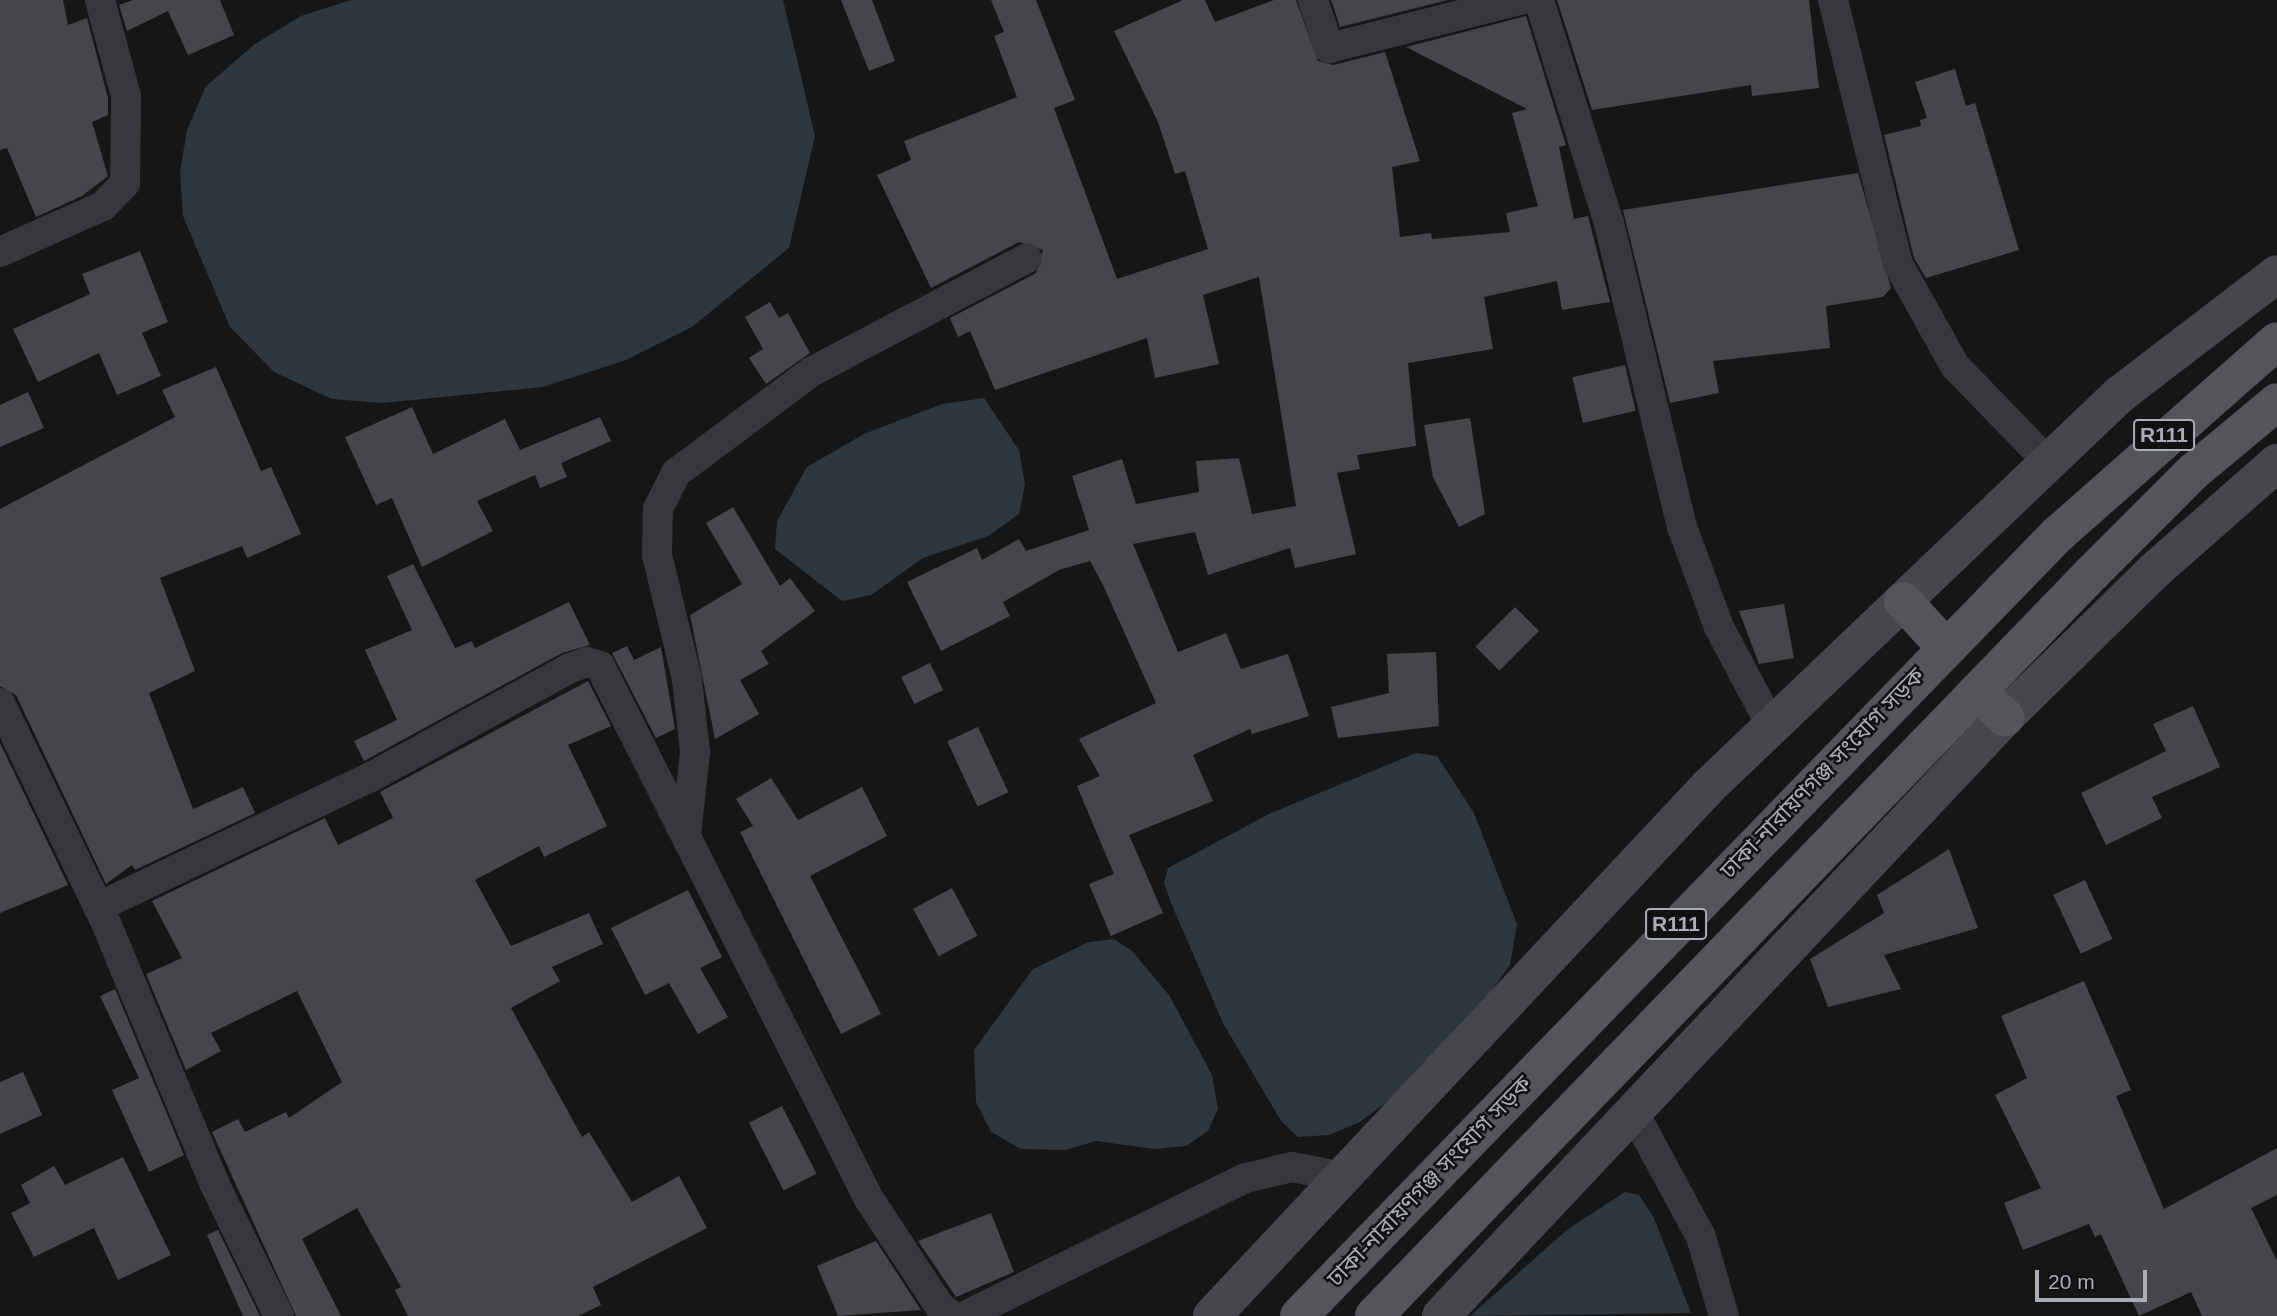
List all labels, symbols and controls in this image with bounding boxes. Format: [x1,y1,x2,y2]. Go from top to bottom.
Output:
road number: R111 [2132,418,2196,452]
street label: ঢাকা-নারায়ণগঞ্জ সংযোগ সড়ক [1714,662,1930,884]
road number: R111 [1644,906,1708,942]
street label: ঢাকা-নারায়ণগঞ্জ সংযোগ সড়ক [1321,1070,1537,1292]
scale bar [2039,1256,2151,1300]
text: 20 m [2048,1270,2095,1293]

